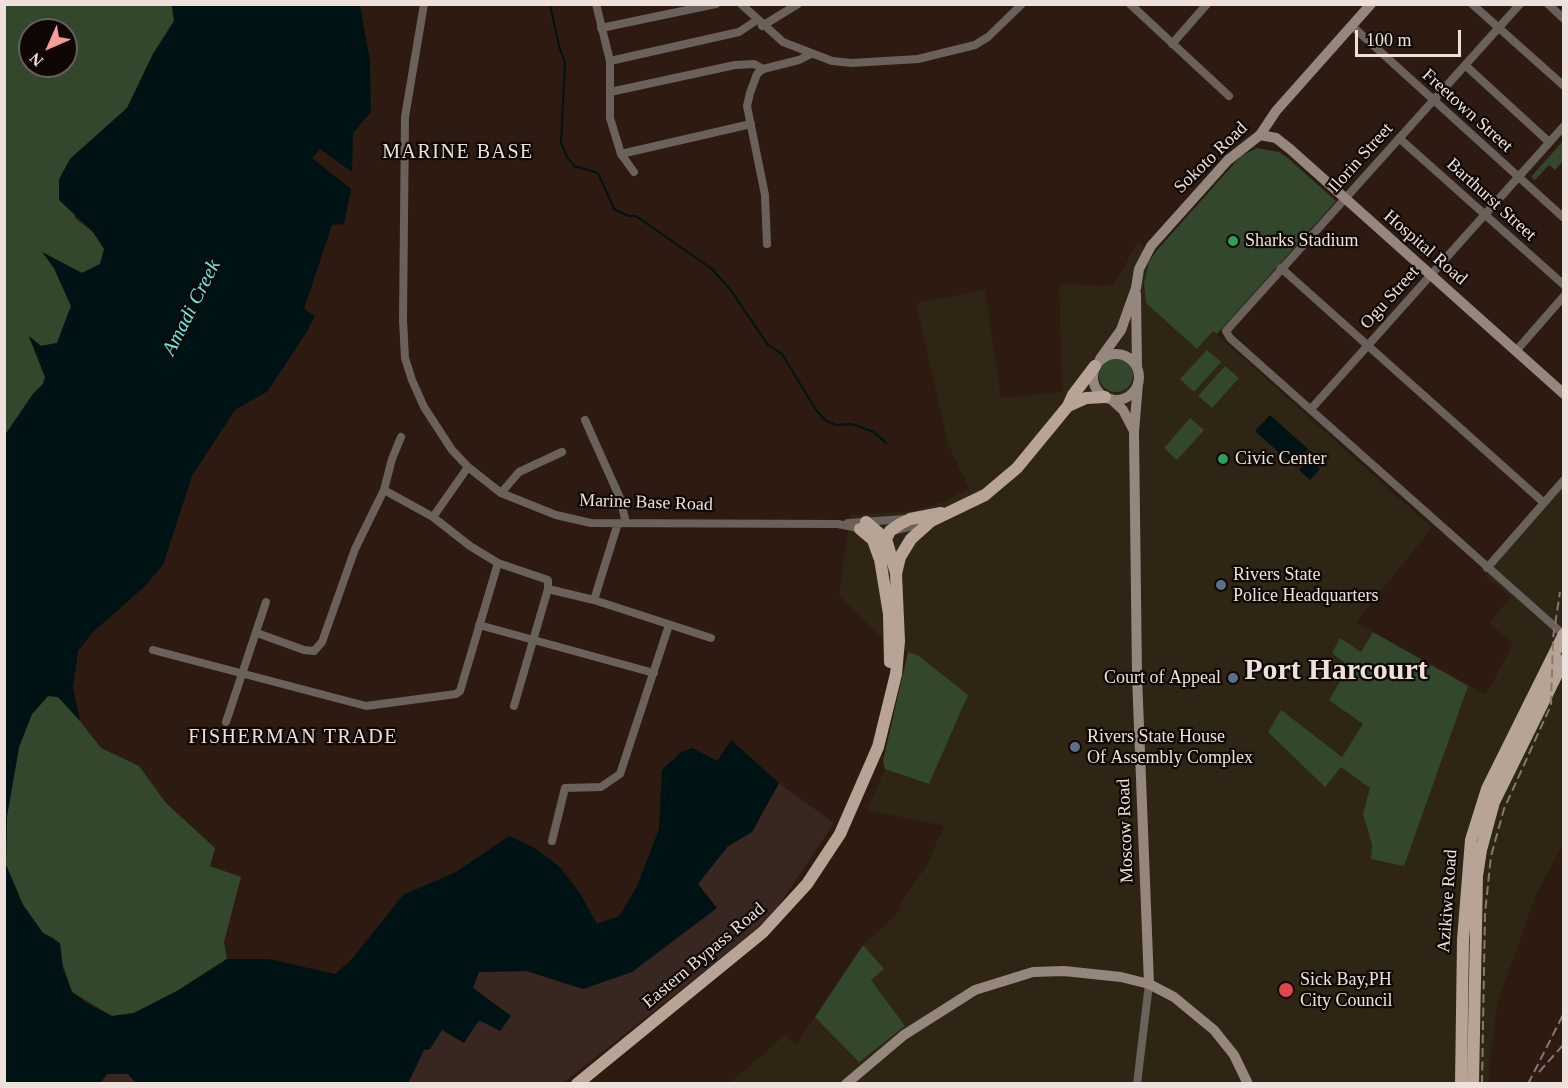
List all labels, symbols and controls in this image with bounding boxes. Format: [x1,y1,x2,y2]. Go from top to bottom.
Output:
north arrow [18,18,78,78]
scale bar [1358,18,1464,56]
text: 100 m [1366,30,1412,50]
text: N [26,50,46,70]
street label: Freetown Street [1417,65,1517,157]
street label: Sokoto Road [1170,118,1252,198]
street label: Ilorin Street [1324,119,1398,197]
district label: MARINE BASE [382,141,534,165]
street label: Barthurst Street [1442,154,1540,246]
street label: Hospital Road [1379,206,1471,290]
place label: Sharks Stadium [1245,230,1359,252]
marker: Sharks Stadium [1226,234,1240,248]
water label: Amadi Creek [158,256,226,360]
street label: Ogu Street [1356,262,1424,334]
place label: Civic Center [1235,448,1326,470]
marker: Civic Center [1216,452,1230,466]
street label: Marine Base Road [579,490,713,516]
place label: Rivers State Police Headquarters [1233,564,1378,606]
marker: Rivers State Police Headquarters [1214,578,1228,592]
district label: Port Harcourt [1244,653,1428,689]
place label: Court of Appeal [1104,667,1221,689]
marker: Court of Appeal [1226,671,1240,685]
district label: FISHERMAN TRADE [188,726,398,750]
place label: Rivers State House Of Assembly Complex [1087,726,1253,768]
marker: Rivers State House Of Assembly Complex [1068,740,1082,754]
street label: Moscow Road [1113,778,1139,884]
street label: Azikiwe Road [1434,849,1462,953]
street label: Eastern Bypass Road [638,899,770,1013]
place label: Sick Bay,PH City Council [1300,969,1393,1012]
marker: Sick Bay,PH City Council [1277,981,1295,999]

